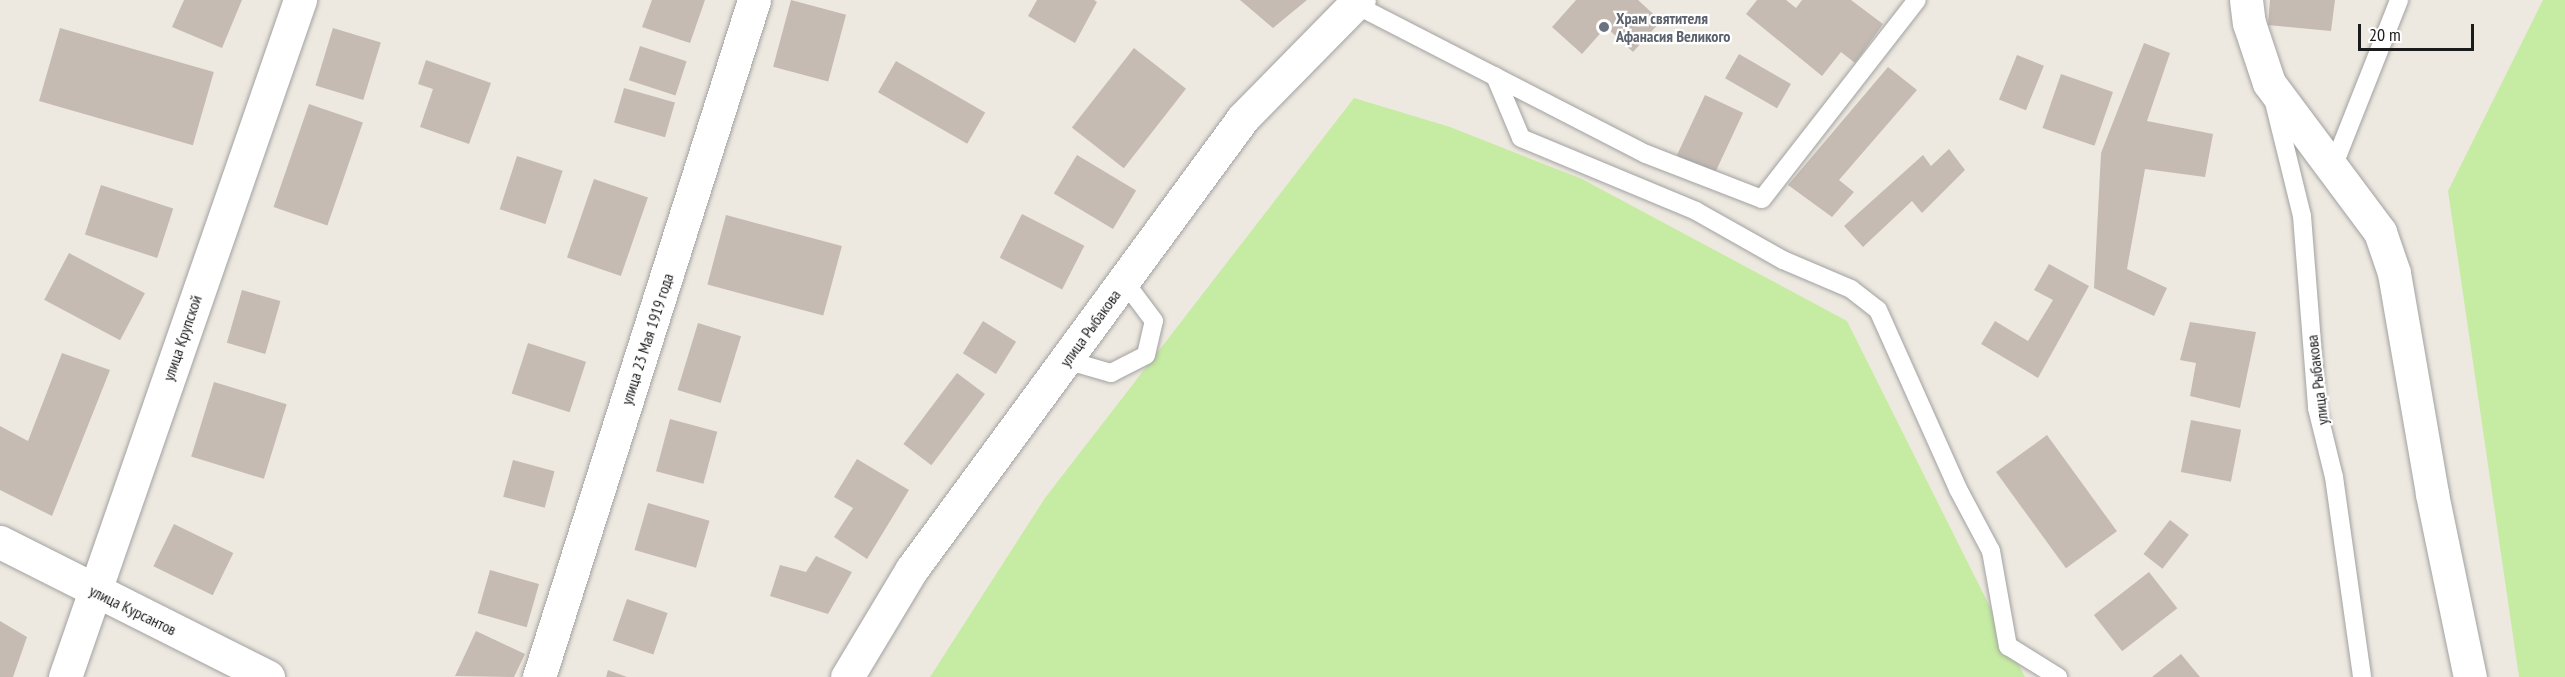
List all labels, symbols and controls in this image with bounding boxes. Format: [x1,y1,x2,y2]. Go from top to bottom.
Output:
place label: Храм святителя Афанасия Великого [1616,8,1730,46]
scale bar [2361,12,2476,50]
marker: Храм святителя Афанасия Великого [1597,20,1611,34]
text: 20 m [2369,23,2401,46]
street label: улица 23 Мая 1919 года [617,271,677,407]
street label: улица Рыбакова [1056,286,1124,370]
street label: улица Крупской [158,293,206,383]
street label: улица Рыбакова [2302,334,2332,426]
street label: улица Курсантов [86,581,180,639]

